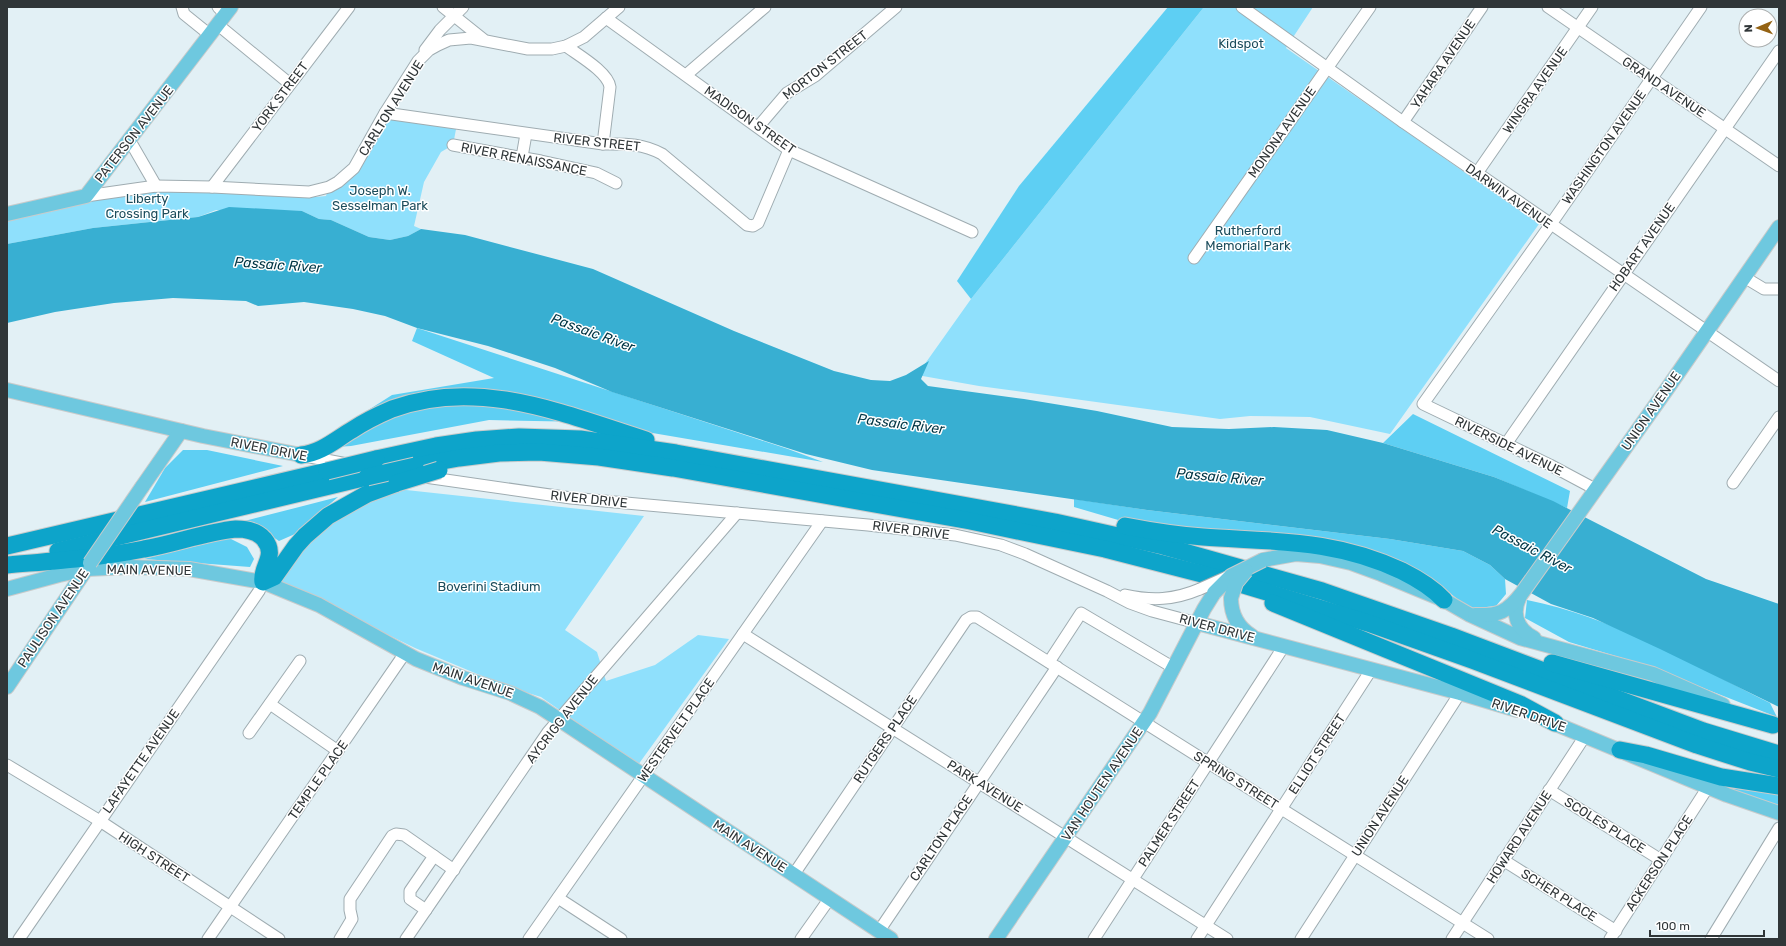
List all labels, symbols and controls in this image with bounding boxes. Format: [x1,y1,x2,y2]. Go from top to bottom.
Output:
north arrow [1738,8,1778,48]
street label: YAHARA AVENUE [1408,16,1478,111]
text: N [1742,24,1755,33]
street label: MORTON STREET [780,27,871,103]
park label: Kidspot [1218,36,1264,51]
street label: WINGRA AVENUE [1500,44,1570,136]
street label: GRAND AVENUE [1619,54,1709,121]
street label: CARLTON AVENUE [355,57,427,159]
street label: YORK STREET [249,59,311,135]
street label: PATERSON AVENUE [92,82,177,185]
street label: MADISON STREET [701,83,799,157]
street label: MONONA AVENUE [1245,83,1319,180]
street label: WASHINGTON AVENUE [1559,87,1649,207]
street label: RIVER STREET [553,130,642,154]
street label: RIVER RENAISSANCE [460,139,588,179]
street label: DARWIN AVENUE [1463,161,1555,232]
park label: Joseph W. Sesselman Park [332,183,428,213]
park label: Liberty Crossing Park [105,191,189,222]
street label: HOBART AVENUE [1606,200,1678,294]
park label: Rutherford Memorial Park [1205,223,1291,253]
water label: Passaic River [234,253,323,277]
water label: Passaic River [549,310,638,356]
street label: UNION AVENUE [1618,369,1684,453]
water label: Passaic River [857,410,946,438]
street label: RIVERSIDE AVENUE [1452,413,1566,479]
street label: RIVER DRIVE [229,434,309,464]
water label: Passaic River [1176,465,1265,489]
street label: RIVER DRIVE [550,487,628,511]
street label: RIVER DRIVE [872,518,951,542]
water label: Passaic River [1489,521,1575,577]
street label: MAIN AVENUE [106,562,192,578]
street label: PAULISON AVENUE [14,566,92,670]
park label: Boverini Stadium [437,579,541,594]
street label: RIVER DRIVE [1178,611,1257,645]
street label: MAIN AVENUE [430,659,516,701]
street label: AYCRIGG AVENUE [523,672,601,766]
street label: WESTERVELT PLACE [635,675,718,785]
street label: RUTGERS PLACE [850,692,920,786]
street label: RIVER DRIVE [1490,695,1568,735]
street label: LAFAYETTE AVENUE [99,706,183,816]
street label: ELLIOT STREET [1286,711,1349,797]
street label: VAN HOUTEN AVENUE [1058,724,1146,844]
street label: TEMPLE PLACE [285,737,351,822]
street label: SPRING STREET [1191,748,1281,812]
street label: PARK AVENUE [945,757,1026,815]
street label: UNION AVENUE [1348,773,1412,859]
street label: PALMER STREET [1135,776,1203,869]
street label: HOWARD AVENUE [1483,788,1555,886]
street label: CARLTON PLACE [907,792,975,884]
street label: SCOLES PLACE [1562,794,1648,856]
street label: ACKERSON PLACE [1622,812,1696,914]
street label: MAIN AVENUE [710,817,790,875]
street label: HIGH STREET [116,829,193,886]
street label: SCHER PLACE [1518,866,1600,924]
scale bar [1650,912,1764,938]
text: 100 m [1656,919,1690,933]

